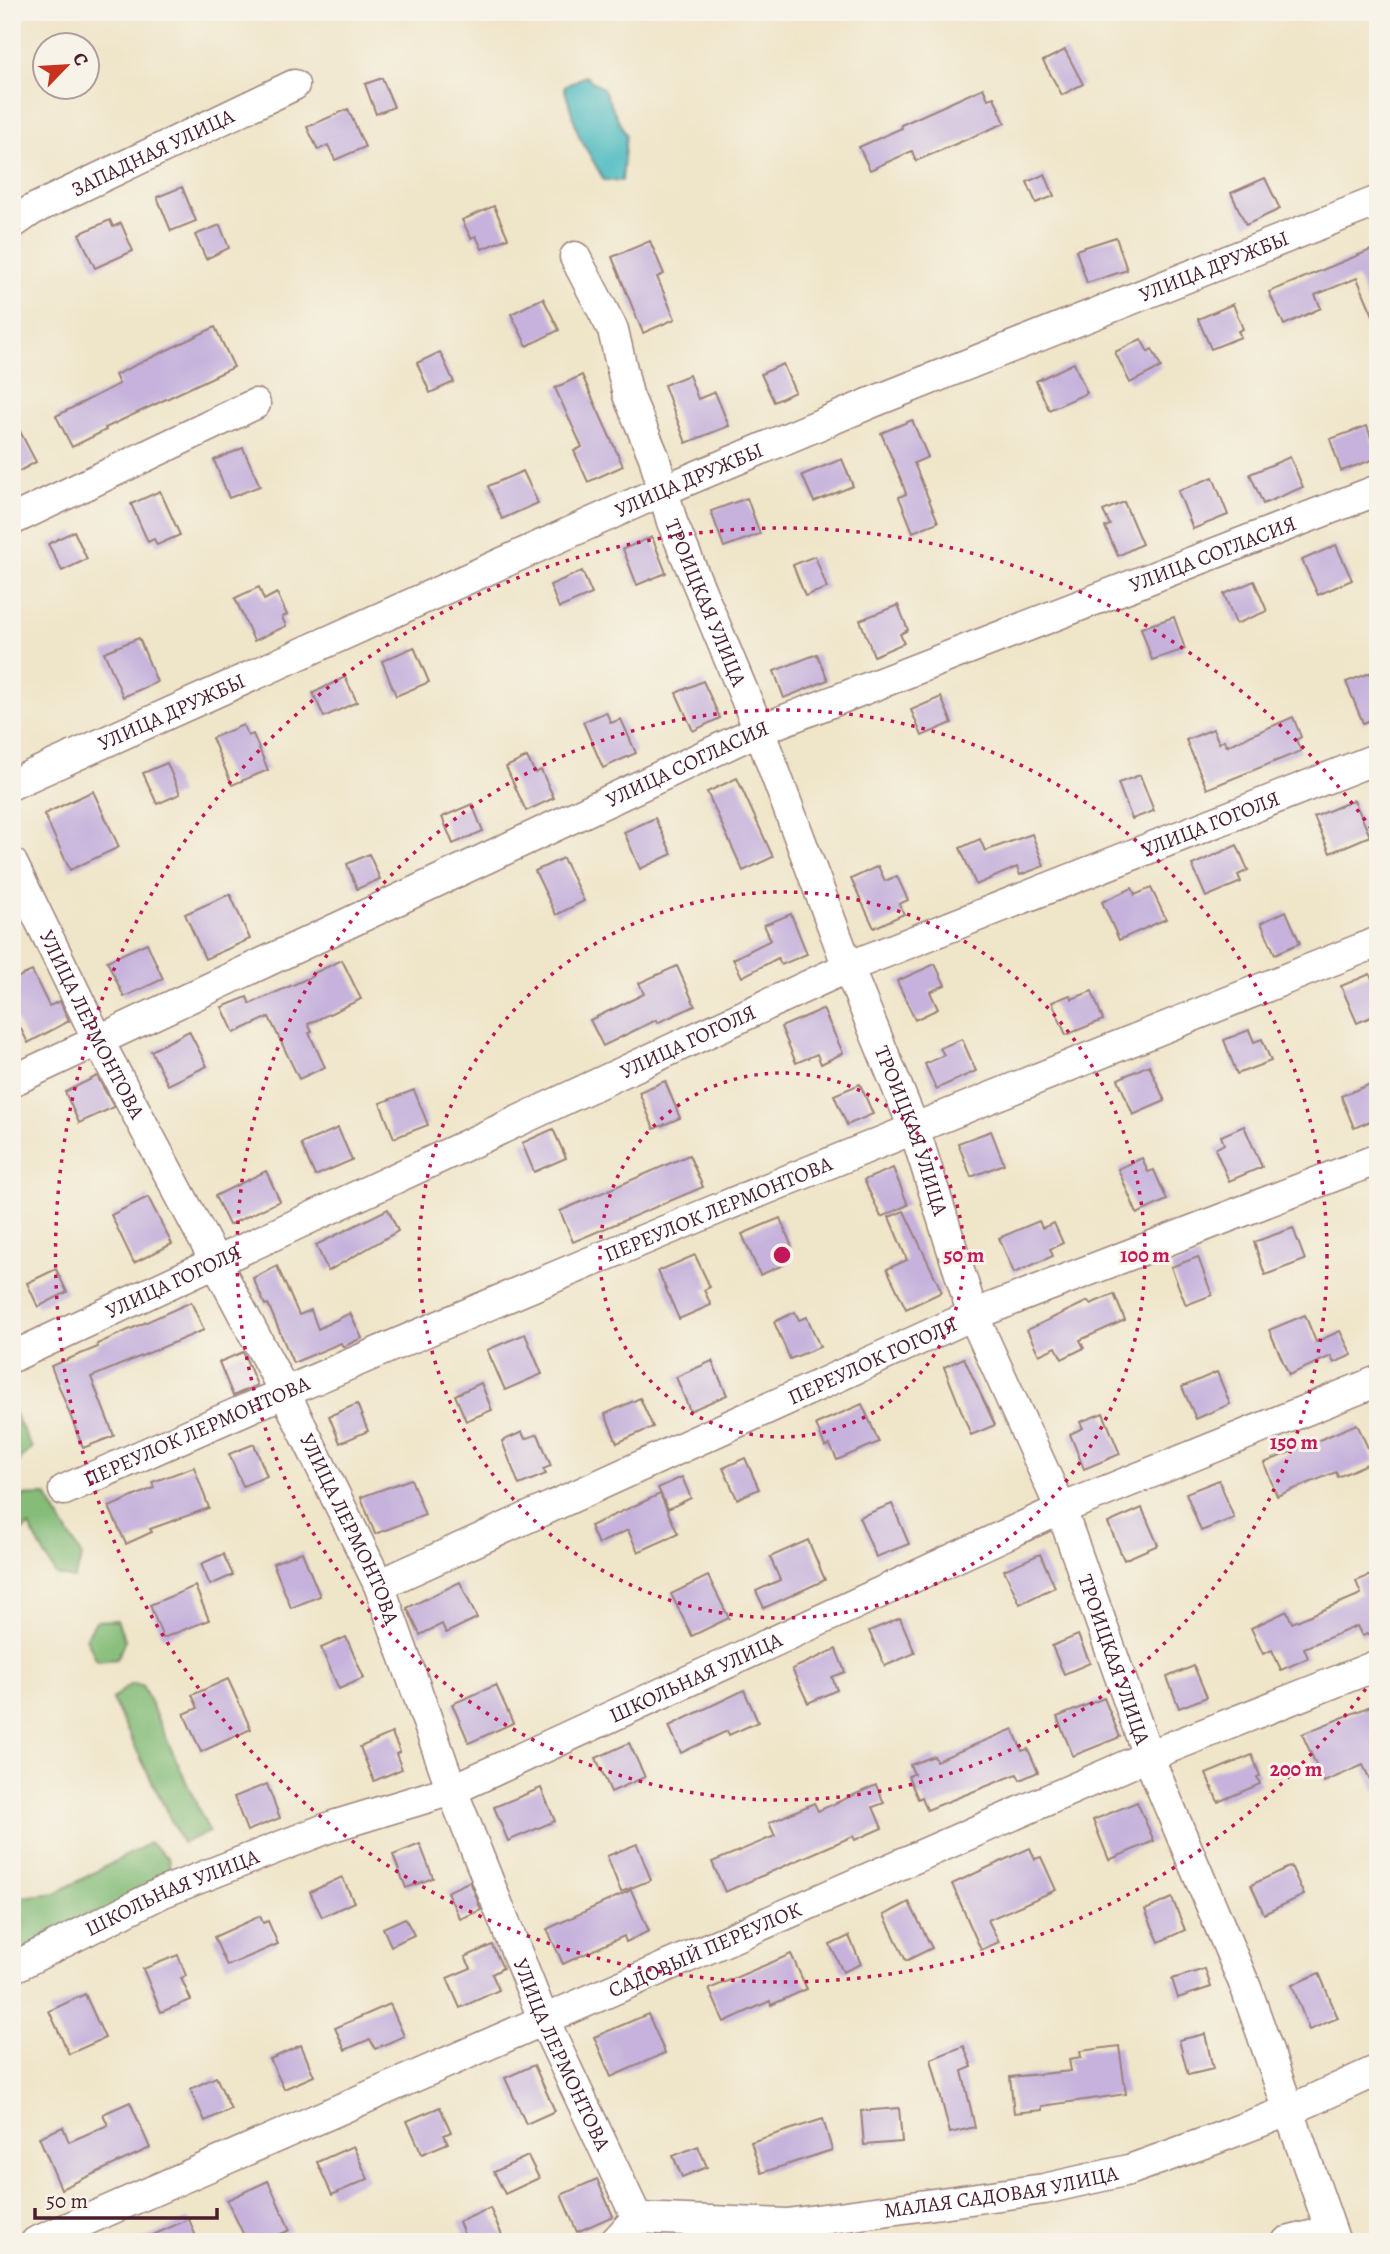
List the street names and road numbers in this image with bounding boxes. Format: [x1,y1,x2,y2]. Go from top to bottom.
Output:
street label: ЗАПАДНАЯ УЛИЦА [67,101,239,203]
street label: УЛИЦА ДРУЖБЫ [1135,224,1293,309]
street label: УЛИЦА ДРУЖБЫ [610,436,767,524]
street label: УЛИЦА СОГЛАСИЯ [1125,509,1300,599]
street label: ТРОИЦКАЯ УЛИЦА [658,515,753,691]
street label: УЛИЦА ДРУЖБЫ [93,667,250,757]
street label: УЛИЦА СОГЛАСИЯ [601,714,772,814]
street label: УЛИЦА ГОГОЛЯ [1137,784,1284,864]
street label: УЛИЦА ЛЕРМОНТОВА [33,925,152,1124]
street label: УЛИЦА ГОГОЛЯ [616,998,760,1085]
street label: ТРОИЦКАЯ УЛИЦА [868,1042,955,1220]
street label: ПЕРЕУЛОК ЛЕРМОНТОВА [600,1149,837,1269]
street label: УЛИЦА ГОГОЛЯ [101,1238,246,1325]
street label: ПЕРЕУЛОК ГОГОЛЯ [783,1310,961,1411]
street label: ПЕРЕУЛОК ЛЕРМОНТОВА [79,1369,315,1493]
street label: УЛИЦА ЛЕРМОНТОВА [293,1429,406,1629]
street label: ТРОИЦКАЯ УЛИЦА [1071,1571,1157,1749]
street label: ШКОЛЬНАЯ УЛИЦА [605,1625,787,1730]
street label: ШКОЛЬНАЯ УЛИЦА [80,1842,264,1943]
street label: САДОВЫЙ ПЕРЕУЛОК [604,1895,807,2004]
street label: УЛИЦА ЛЕРМОНТОВА [506,1954,617,2156]
street label: МАЛАЯ САДОВАЯ УЛИЦА [882,2159,1121,2225]

